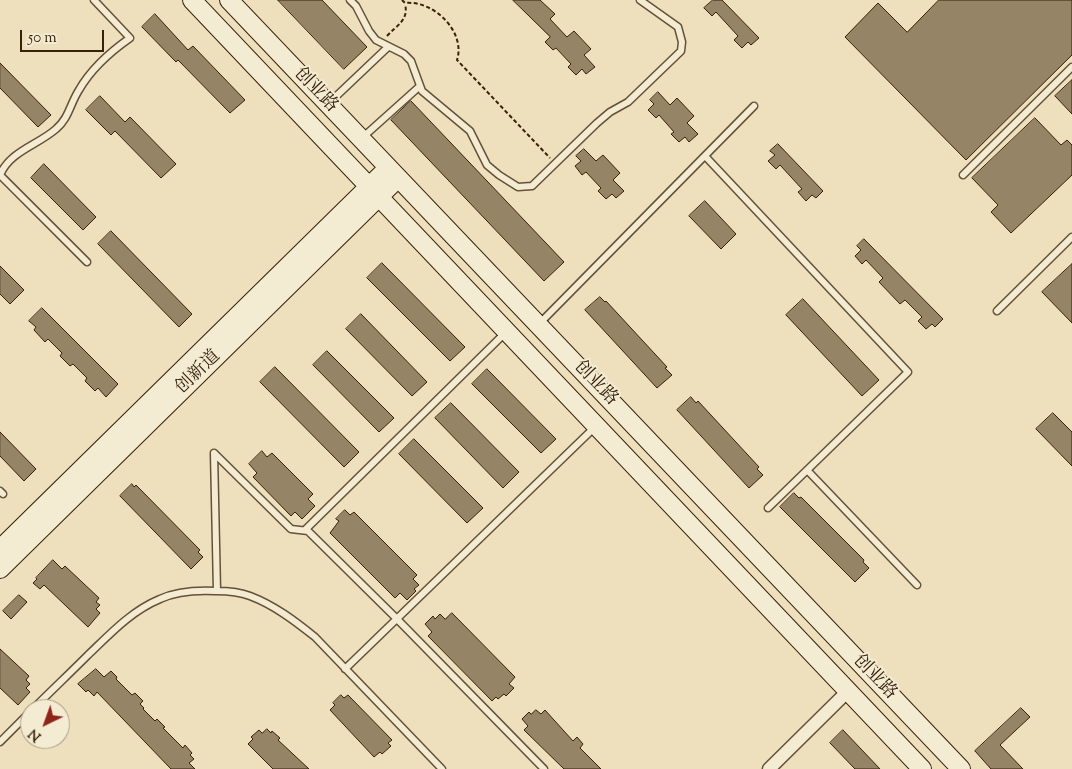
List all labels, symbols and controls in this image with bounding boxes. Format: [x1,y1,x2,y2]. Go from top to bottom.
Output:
scale bar [22,20,106,52]
text: 50 m [28,28,57,49]
street label: 创业路 [288,64,342,118]
street label: 创新道 [172,346,226,400]
street label: 创业路 [568,357,622,411]
street label: 创业路 [847,651,901,705]
north arrow [20,699,70,749]
text: N [25,723,46,746]

